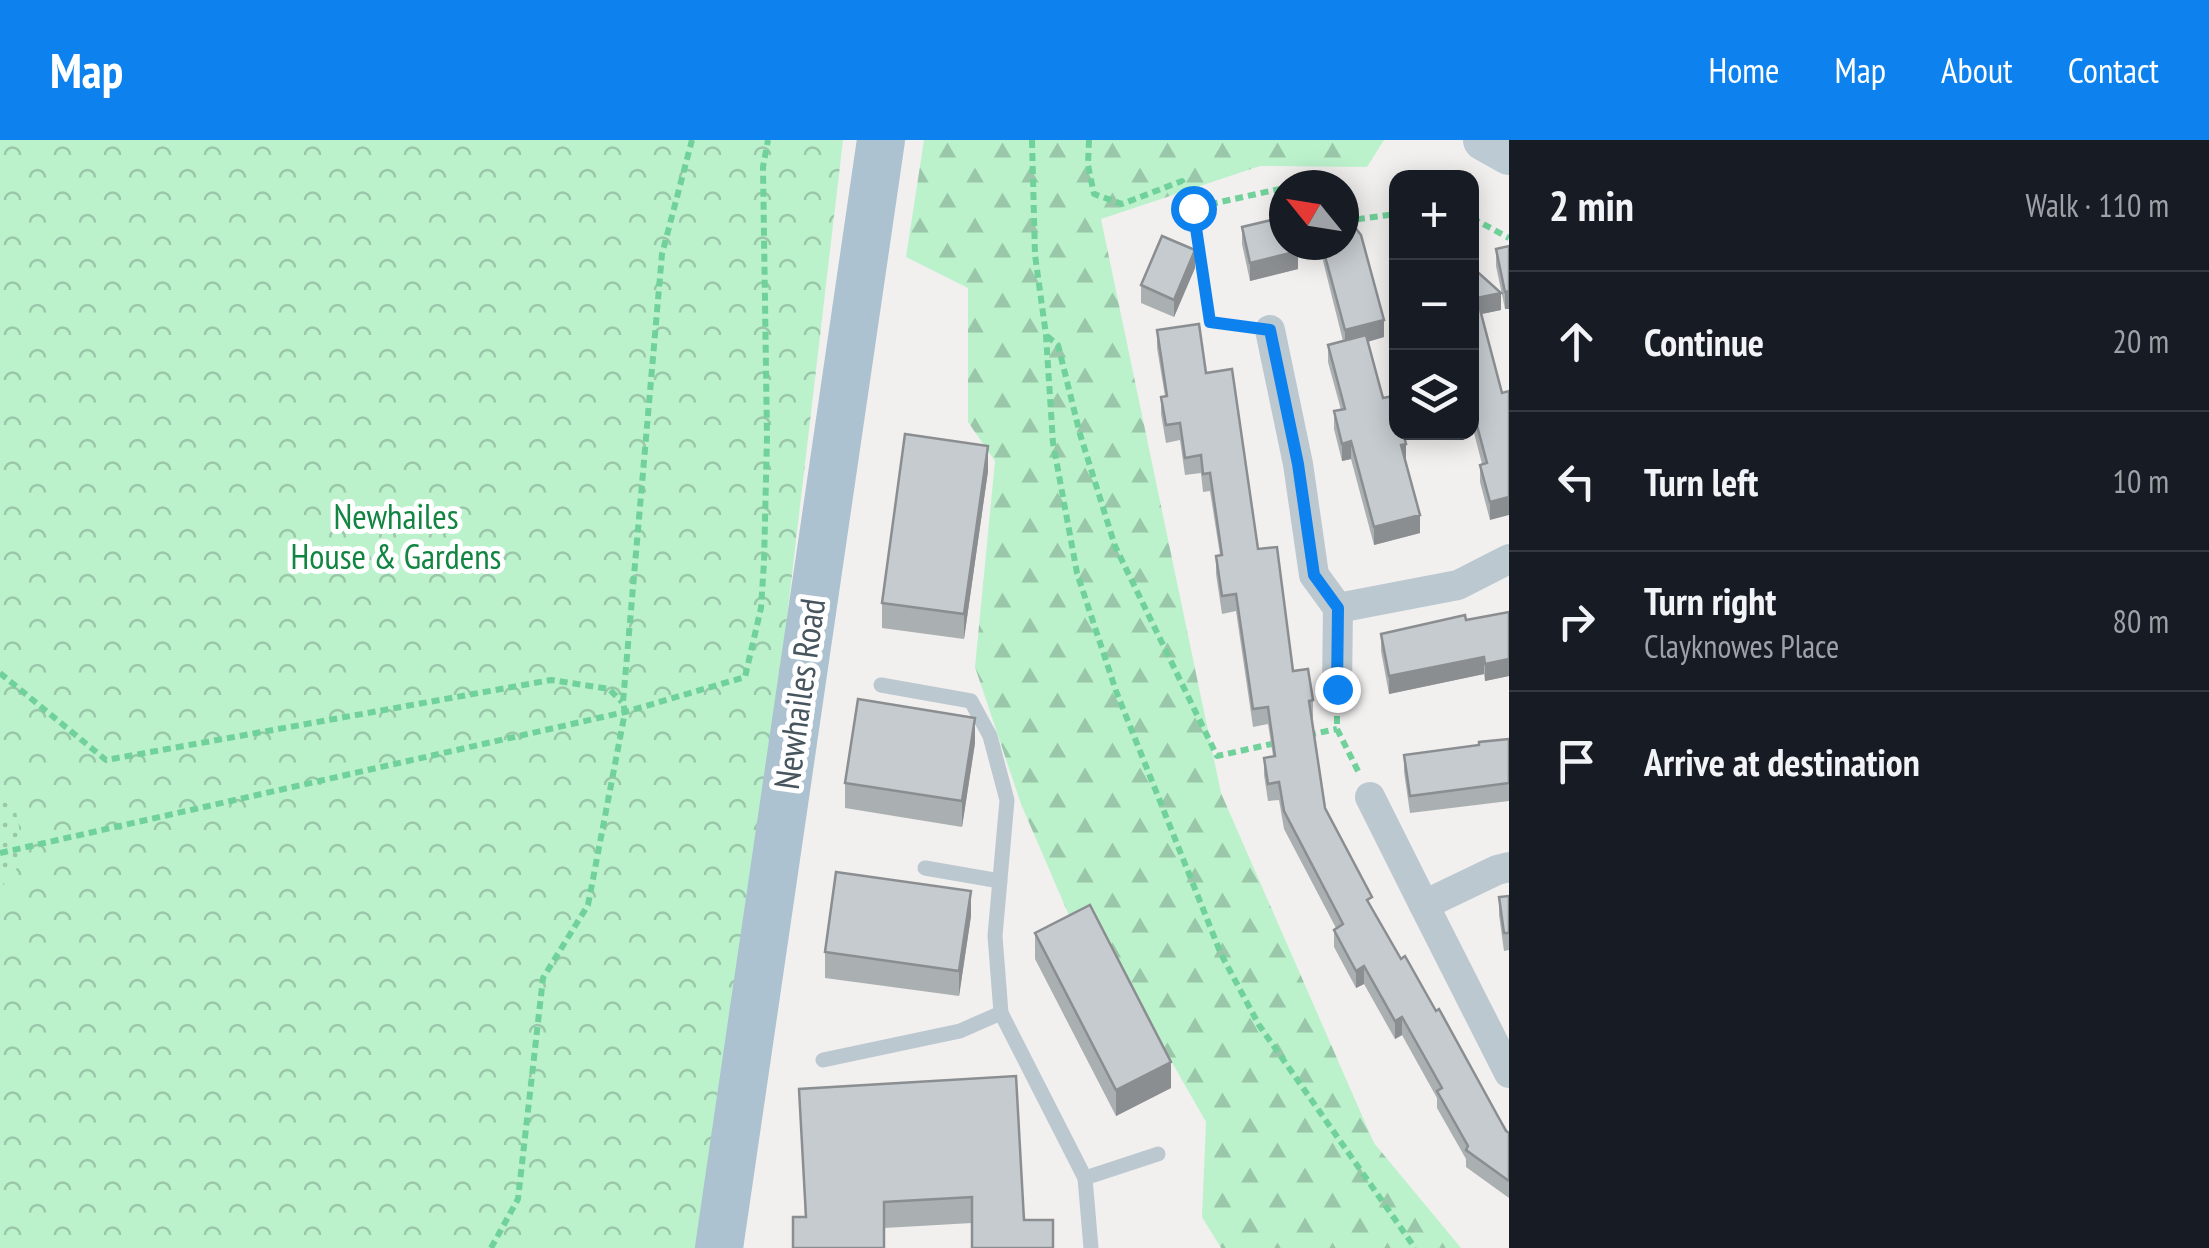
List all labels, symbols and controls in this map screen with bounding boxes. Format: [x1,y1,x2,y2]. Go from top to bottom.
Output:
text: Map [50,39,123,101]
text: Home [1708,47,1780,93]
text: Map [1835,47,1886,93]
text: About [1941,47,2013,93]
text: Contact [2068,47,2159,93]
north arrow [1269,170,1359,260]
map controls [1389,170,1479,440]
button: + [1389,170,1479,260]
text: 2 min [1549,178,1634,233]
text: Walk · 110 m [2025,184,2169,226]
route start [1171,186,1217,232]
button: − [1389,260,1479,350]
icon: ahead [1549,314,1604,369]
text: Continue [1644,317,1764,366]
text: 20 m [2113,320,2169,362]
button: layers [1389,350,1479,440]
icon: left [1549,454,1604,509]
text: Turn left [1644,457,1758,506]
text: 10 m [2113,460,2169,502]
park label: Newhailes House & Gardens [291,493,501,579]
text: Turn right [1644,576,1776,625]
icon: right [1549,594,1604,649]
street label: Newhailes Road [763,595,835,792]
text: 80 m [2113,600,2169,642]
text: Clayknowes Place [1644,625,1839,667]
route end [1315,667,1361,713]
icon: arrive [1549,734,1604,789]
text: Arrive at destination [1644,737,1920,786]

